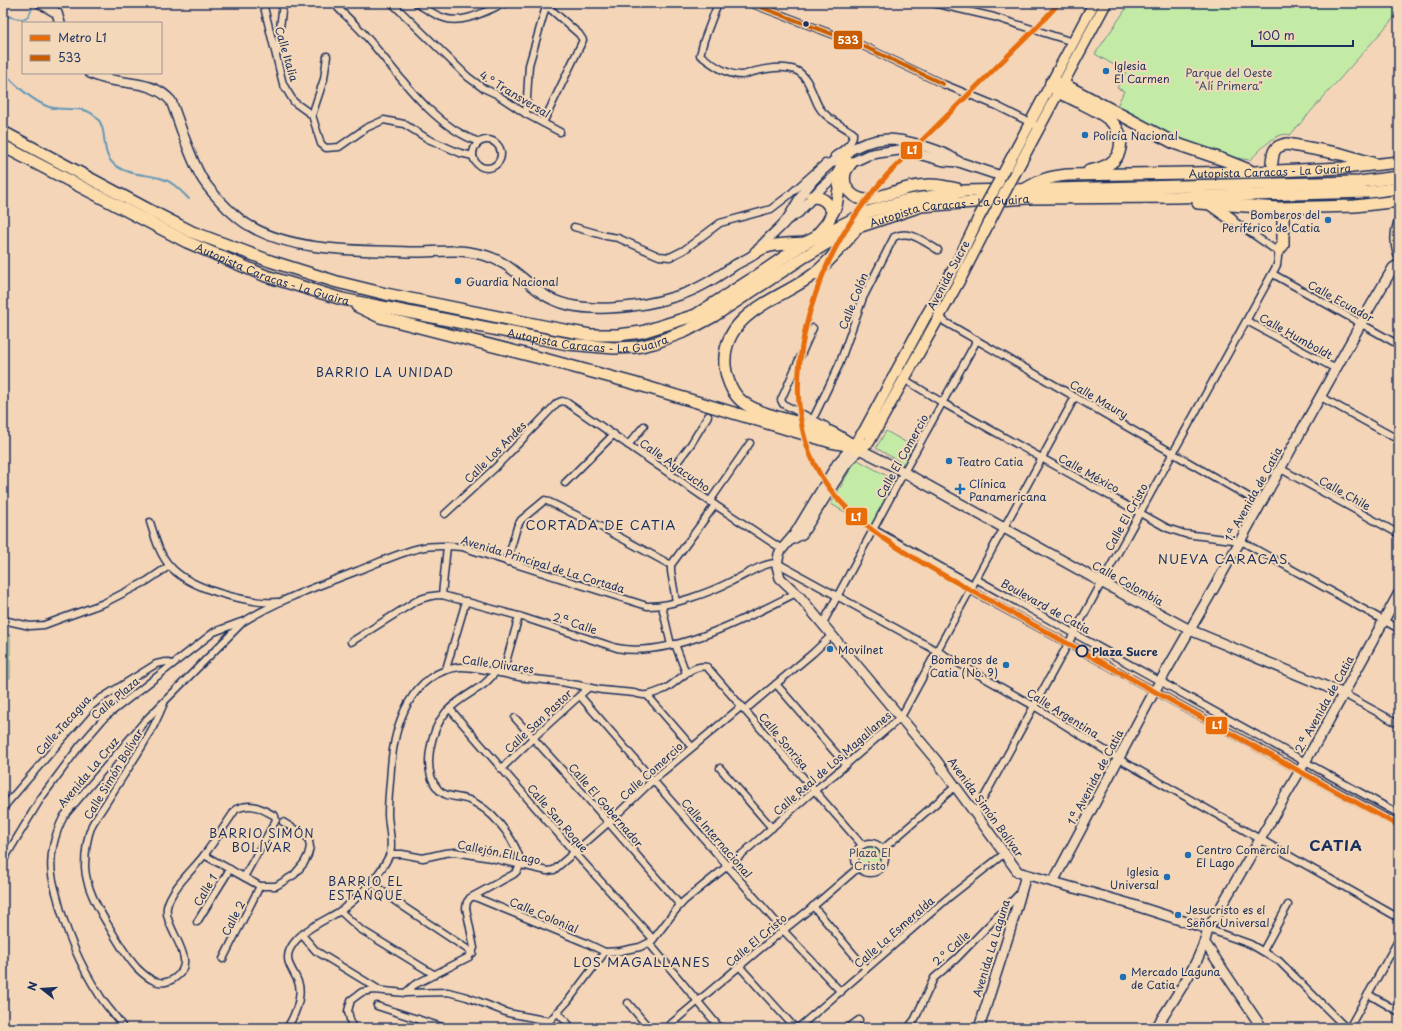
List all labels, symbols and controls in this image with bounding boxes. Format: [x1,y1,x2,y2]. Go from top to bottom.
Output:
unlabelled marker [801,19,811,29]
legend [22,22,162,74]
scale bar [1252,22,1353,48]
street label: Calle Italia [271,24,303,84]
text: 100 m [1258,26,1295,44]
text: Metro L1 [58,28,107,46]
line badge: 533 [833,30,863,50]
text: 533 [837,31,859,48]
text: 533 [58,48,81,66]
place label: Iglesia El Carmen [1114,57,1170,87]
park label: Parque del Oeste "Alí Primera" [1186,64,1273,94]
street label: 4.° Transversal [476,66,554,122]
marker: Iglesia El Carmen [1101,66,1111,76]
place label: Policía Nacional [1093,127,1178,144]
marker: Policía Nacional [1080,130,1090,140]
line badge: L1 [900,141,923,160]
text: L1 [907,141,918,158]
street label: Autopista Caracas - La Guaira [1188,159,1352,182]
street label: Autopista Caracas - La Guaira [867,189,1030,231]
place label: Bomberos del Periférico de Catia [1222,206,1320,236]
marker: Bomberos del Periférico de Catia [1323,215,1333,225]
street label: Avenida Sucre [922,237,974,313]
street label: Autopista Caracas - La Guaira [193,238,351,309]
street label: Calle Colón [834,270,872,332]
place label: Guardia Nacional [466,273,559,290]
marker: Guardia Nacional [453,276,463,286]
street label: Calle Ecuador [1305,276,1378,327]
street label: Calle Humboldt [1256,309,1336,363]
street label: Autopista Caracas - La Guaira [506,324,670,357]
district label: BARRIO LA UNIDAD [316,363,454,381]
street label: Calle Maury [1067,375,1131,423]
street label: Calle El Comercio [872,411,932,501]
street label: Calle Los Andes [460,417,530,487]
street label: Calle Ayacucho [636,434,714,496]
street label: 1.ª Avenida de Catia [1220,443,1286,544]
street label: Calle México [1055,449,1123,497]
place label: Teatro Catia [957,453,1024,470]
marker: Teatro Catia [944,456,954,466]
street label: Calle Chile [1316,472,1374,514]
place label: Clínica Panamericana [969,475,1047,505]
street label: Calle El Cristo [1100,480,1152,554]
marker: Clínica Panamericana [954,483,966,495]
line badge: L1 [845,507,868,526]
text: L1 [851,508,862,525]
district label: CORTADA DE CATIA [525,515,677,534]
street label: Avenida Principal de La Cortada [459,531,627,597]
district label: NUEVA CARACAS [1158,549,1288,568]
street label: Calle Colombia [1089,556,1167,610]
street label: Boulevard de Catia [998,574,1094,638]
street label: 2.ª Calle [551,608,599,638]
place label: Movilnet [838,641,884,658]
place label: Plaza Sucre [1092,643,1158,660]
marker: Movilnet [825,644,835,654]
marker: Plaza Sucre [1075,644,1089,658]
street label: Calle Olivares [461,651,535,677]
place label: Bomberos de Catia (No. 9) [930,651,998,681]
street label: 2.ª Avenida de Catia [1290,652,1358,756]
marker: Bomberos de Catia (No. 9) [1001,660,1011,670]
street label: Calle Plaza [87,673,143,723]
street label: Calle San Pastor [500,684,576,757]
street label: Calle Argentina [1024,684,1102,742]
street label: Calle Tacagua [31,691,95,759]
street label: Calle Real de Los Magallanes [769,707,895,819]
street label: Calle Sonrisa [755,709,813,773]
line badge: L1 [1205,716,1228,735]
text: L1 [1212,716,1223,733]
street label: Calle Simón Bolívar [79,725,147,823]
street label: 1.ª Avenida de Catia [1063,726,1128,828]
street label: Avenida La Cruz [53,733,123,811]
street label: Calle Comercio [616,738,686,804]
street label: Avenida Simón Bolívar [944,754,1028,860]
street label: Calle El Gobernador [565,759,647,851]
street label: Calle San Roque [523,780,593,856]
street label: Calle Internacional [678,794,756,882]
district label: BARRIO SIMÓN BOLÍVAR [209,824,315,856]
district label: CATIA [1309,833,1363,856]
street label: Callejón El Lago [456,836,542,868]
place label: Centro Comercial El Lago [1196,841,1289,871]
park label: Plaza El Cristo [849,844,891,874]
marker: Centro Comercial El Lago [1183,850,1193,860]
place label: Iglesia Universal [1110,863,1159,893]
street label: Calle 1 [189,871,221,909]
district label: BARRIO EL ESTANQUE [328,872,404,904]
marker: Iglesia Universal [1162,872,1172,882]
street label: Calle La Esmeralda [850,892,938,972]
street label: Calle Colonial [507,893,581,937]
street label: Calle 2 [217,897,249,939]
street label: Avenida La Laguna [968,897,1014,999]
place label: Jesucristo es el Señor Universal [1186,901,1270,931]
street label: Calle El Cristo [722,909,790,971]
marker: Jesucristo es el Señor Universal [1173,910,1183,920]
street label: 2.° Calle [928,926,974,970]
district label: LOS MAGALLANES [573,952,711,971]
place label: Mercado Laguna de Catia [1131,963,1221,993]
north arrow [22,969,62,1009]
marker: Mercado Laguna de Catia [1118,972,1128,982]
text: N [23,979,41,993]

